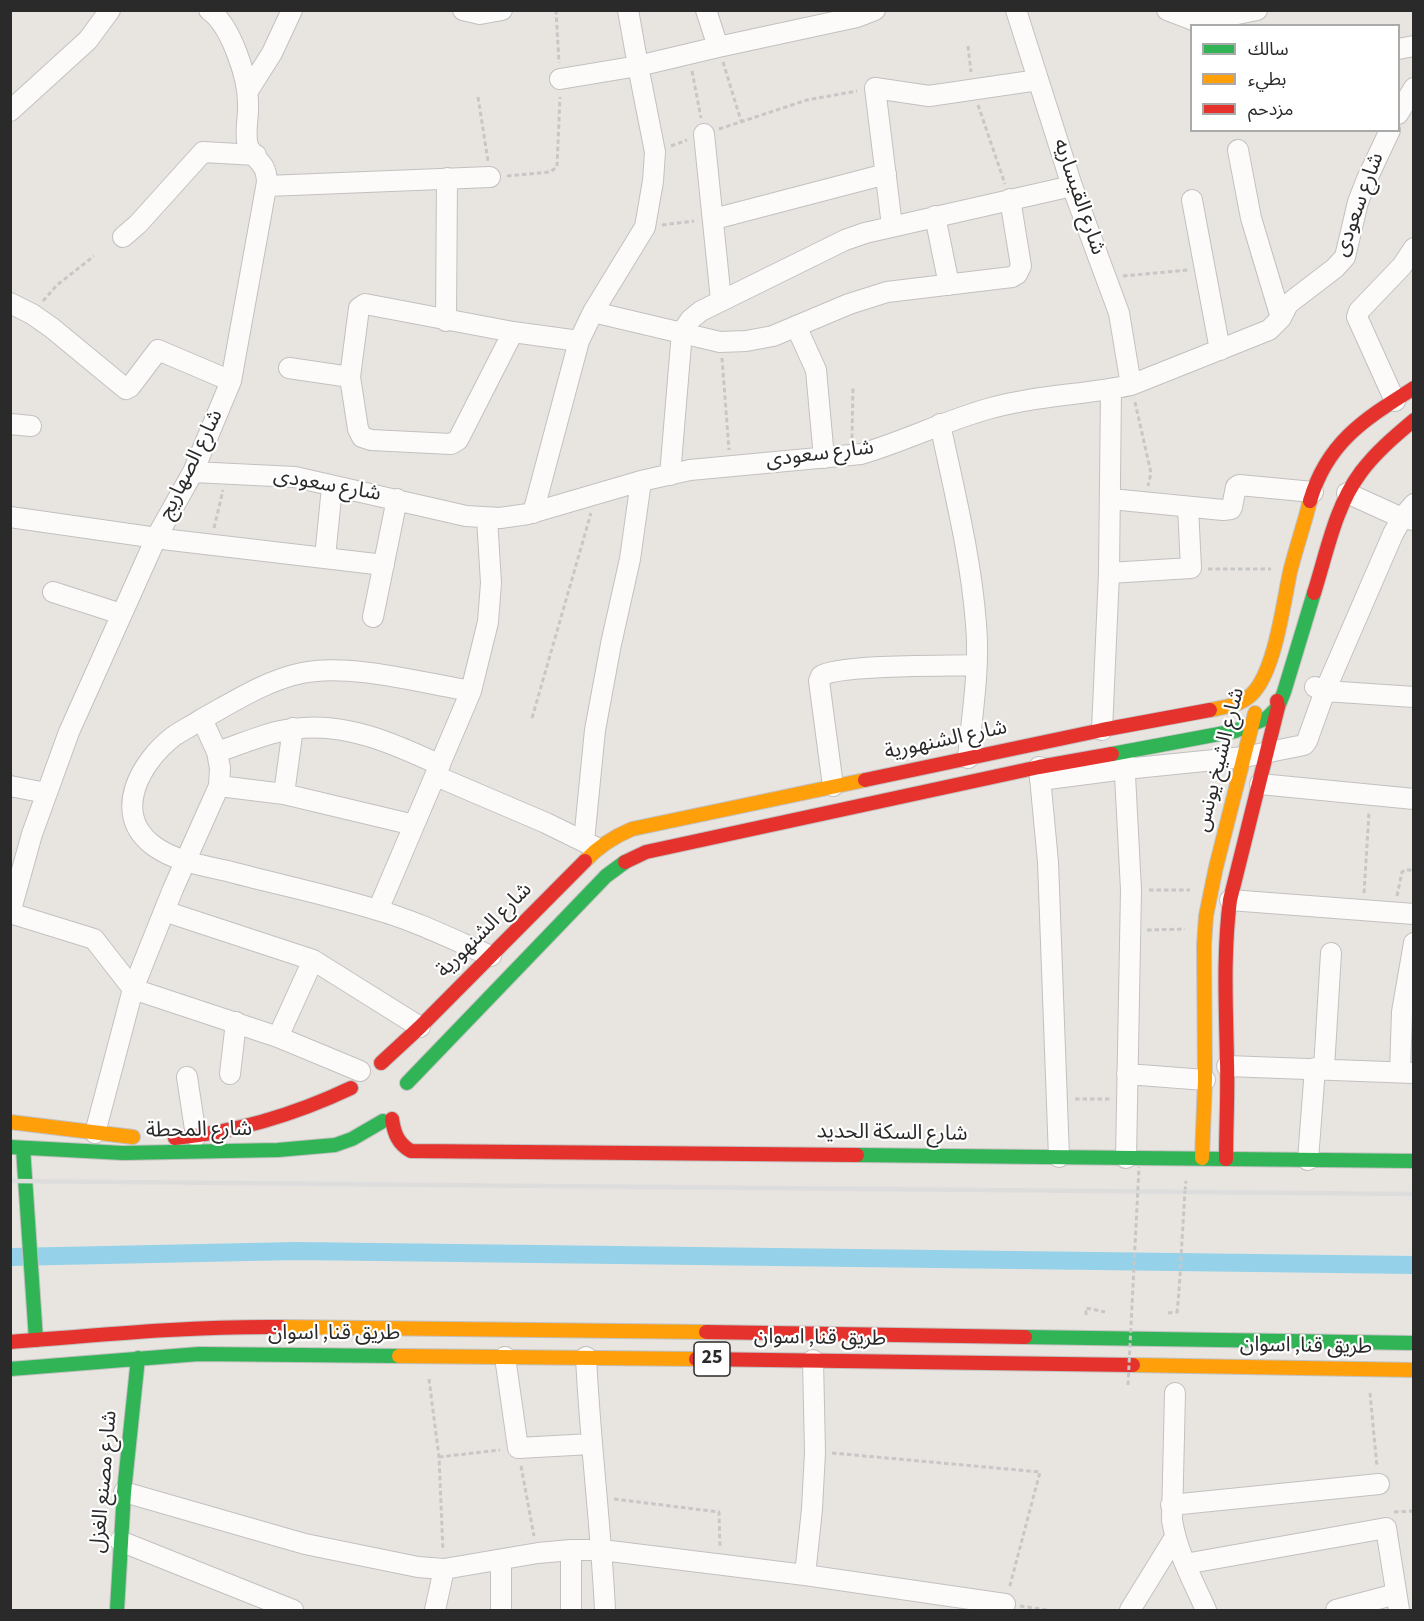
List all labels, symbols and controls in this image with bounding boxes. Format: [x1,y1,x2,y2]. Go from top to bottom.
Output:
legend [1190,24,1400,132]
text: سالك [1248,37,1289,62]
text: بطيء [1248,67,1286,92]
text: مزدحم [1248,97,1293,122]
street label: شارع القيساريه [1046,136,1110,258]
street label: شارع سعودى [1330,150,1390,260]
street label: شارع الصهاريج [155,406,229,524]
street label: شارع سعودى [765,436,875,474]
street label: شارع سعودى [271,464,383,508]
street label: شارع الشيخ يونس [1191,685,1251,835]
street label: شارع الشنهورية [882,716,1010,766]
street label: شارع الشنهورية [432,878,538,984]
street label: شارع المحطة [146,1117,252,1145]
street label: شارع السكة الحديد [816,1120,968,1148]
street label: طريق قنا, اسوان [268,1321,400,1347]
street label: طريق قنا, اسوان [754,1325,886,1353]
street label: طريق قنا, اسوان [1240,1333,1372,1361]
road number: 25 [694,1342,730,1376]
street label: شارع مصنع الغزل [86,1410,124,1554]

